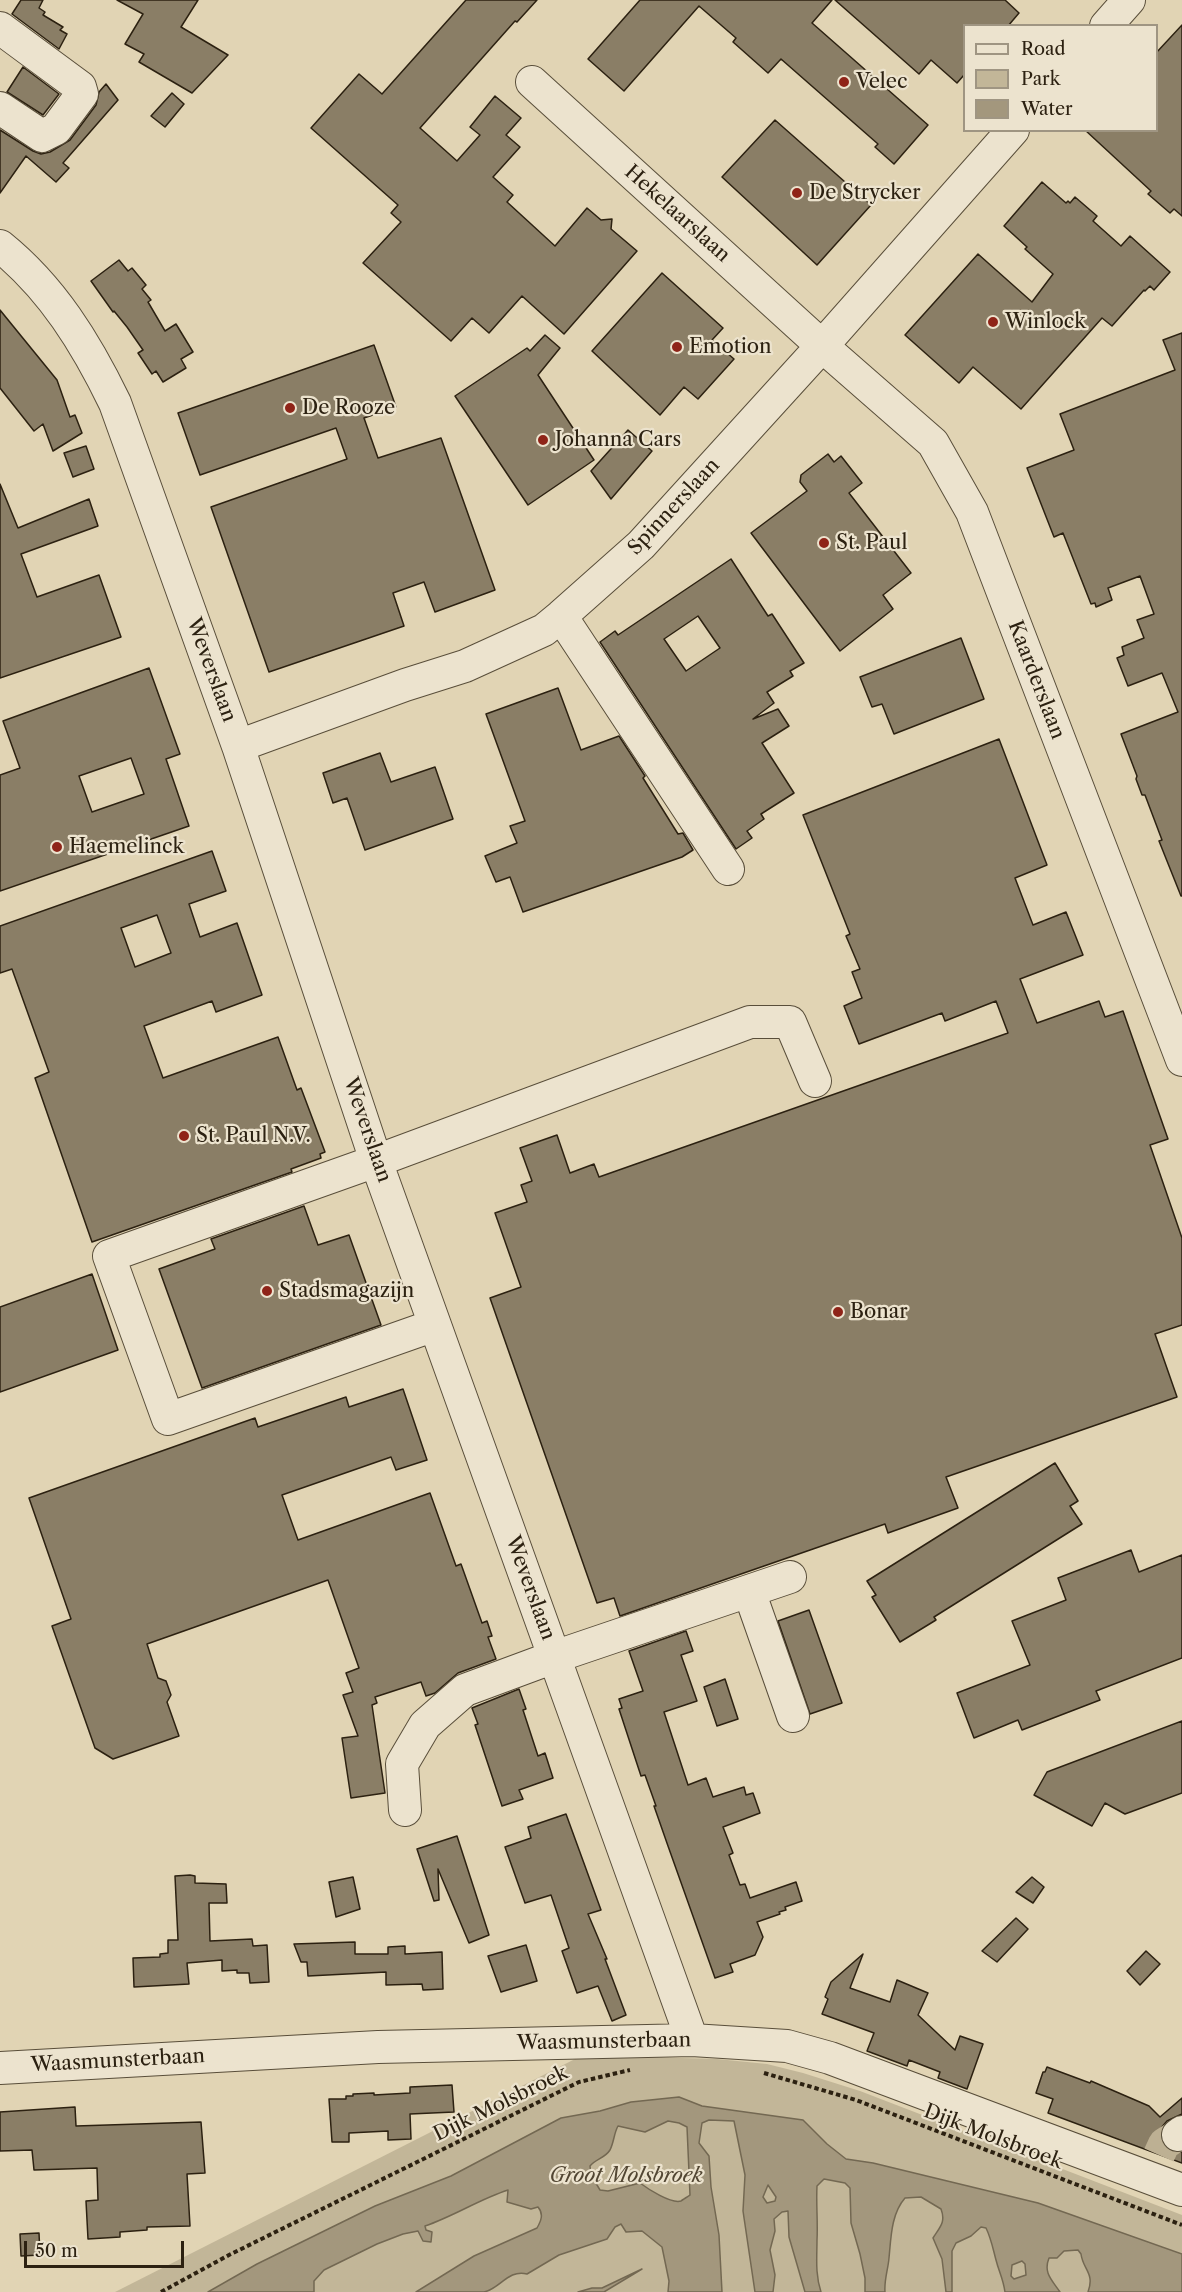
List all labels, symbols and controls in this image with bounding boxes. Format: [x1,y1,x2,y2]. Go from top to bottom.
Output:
legend [963,24,1158,132]
text: Road [1021,38,1066,60]
text: Park [1021,68,1060,90]
place label: Velec [856,70,907,94]
marker: Velec [837,75,851,89]
text: Water [1021,98,1073,120]
street label: Hekelaarslaan [619,160,735,268]
place label: De Strycker [809,181,921,205]
marker: De Strycker [790,186,804,200]
place label: Winlock [1005,310,1086,334]
marker: Winlock [986,315,1000,329]
place label: Emotion [689,335,772,359]
marker: Emotion [670,340,684,354]
place label: De Rooze [302,396,395,420]
marker: De Rooze [283,401,297,415]
place label: Johanna Cars [555,428,681,452]
marker: Johanna Cars [536,433,550,447]
street label: Spinnerslaan [623,454,725,560]
place label: St. Paul [836,531,907,555]
marker: St. Paul [817,536,831,550]
street label: Weverslaan [181,615,241,725]
street label: Kaarderslaan [1002,617,1070,743]
place label: Haemelinck [69,835,184,859]
marker: Haemelinck [50,840,64,854]
street label: Weverslaan [338,1074,396,1186]
place label: St. Paul N.V. [196,1124,311,1148]
marker: St. Paul N.V. [177,1129,191,1143]
place label: Stadsmagazijn [279,1279,414,1303]
marker: Stadsmagazijn [260,1284,274,1298]
place label: Bonar [850,1300,908,1324]
marker: Bonar [831,1305,845,1319]
street label: Weverslaan [500,1533,560,1643]
street label: Waasmunsterbaan [517,2028,691,2056]
street label: Waasmunsterbaan [30,2044,206,2078]
street label: Dijk Molsbroek [430,2061,572,2147]
street label: Dijk Molsbroek [920,2100,1066,2174]
park label: Groot Molsbroek [549,2164,703,2188]
scale bar [27,2229,188,2267]
text: 50 m [35,2240,78,2262]

